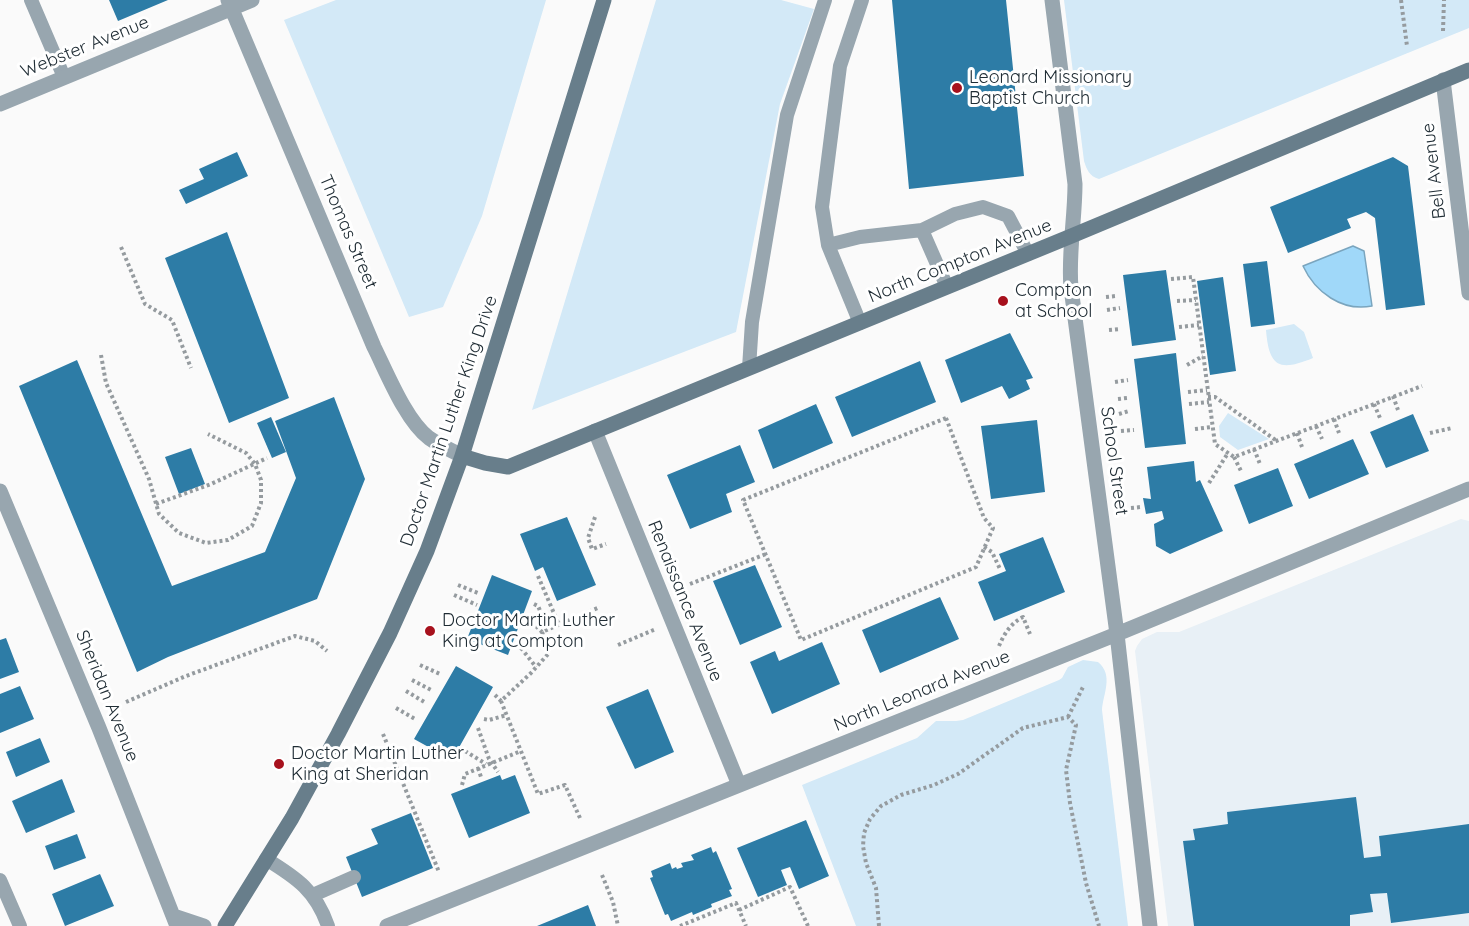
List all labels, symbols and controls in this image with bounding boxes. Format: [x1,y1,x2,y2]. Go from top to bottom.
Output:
street label: Webster Avenue [18,11,152,83]
place label: Leonard Missionary Baptist Church [969,67,1132,110]
marker: Leonard Missionary Baptist Church [950,81,964,95]
street label: Bell Avenue [1417,122,1451,220]
street label: Thomas Street [314,172,382,292]
street label: North Compton Avenue [865,214,1055,308]
place label: Compton at School [1015,280,1092,322]
street label: Doctor Martin Luther King Drive [396,293,502,549]
marker: Compton at School [996,294,1010,308]
street label: School Street [1096,405,1132,517]
street label: Renaissance Avenue [643,517,727,685]
place label: Doctor Martin Luther King at Compton [442,610,615,652]
marker: Doctor Martin Luther King at Compton [423,624,437,638]
street label: Sheridan Avenue [71,627,143,765]
street label: North Leonard Avenue [831,646,1013,736]
place label: Doctor Martin Luther King at Sheridan [291,743,464,786]
marker: Doctor Martin Luther King at Sheridan [272,757,286,771]

